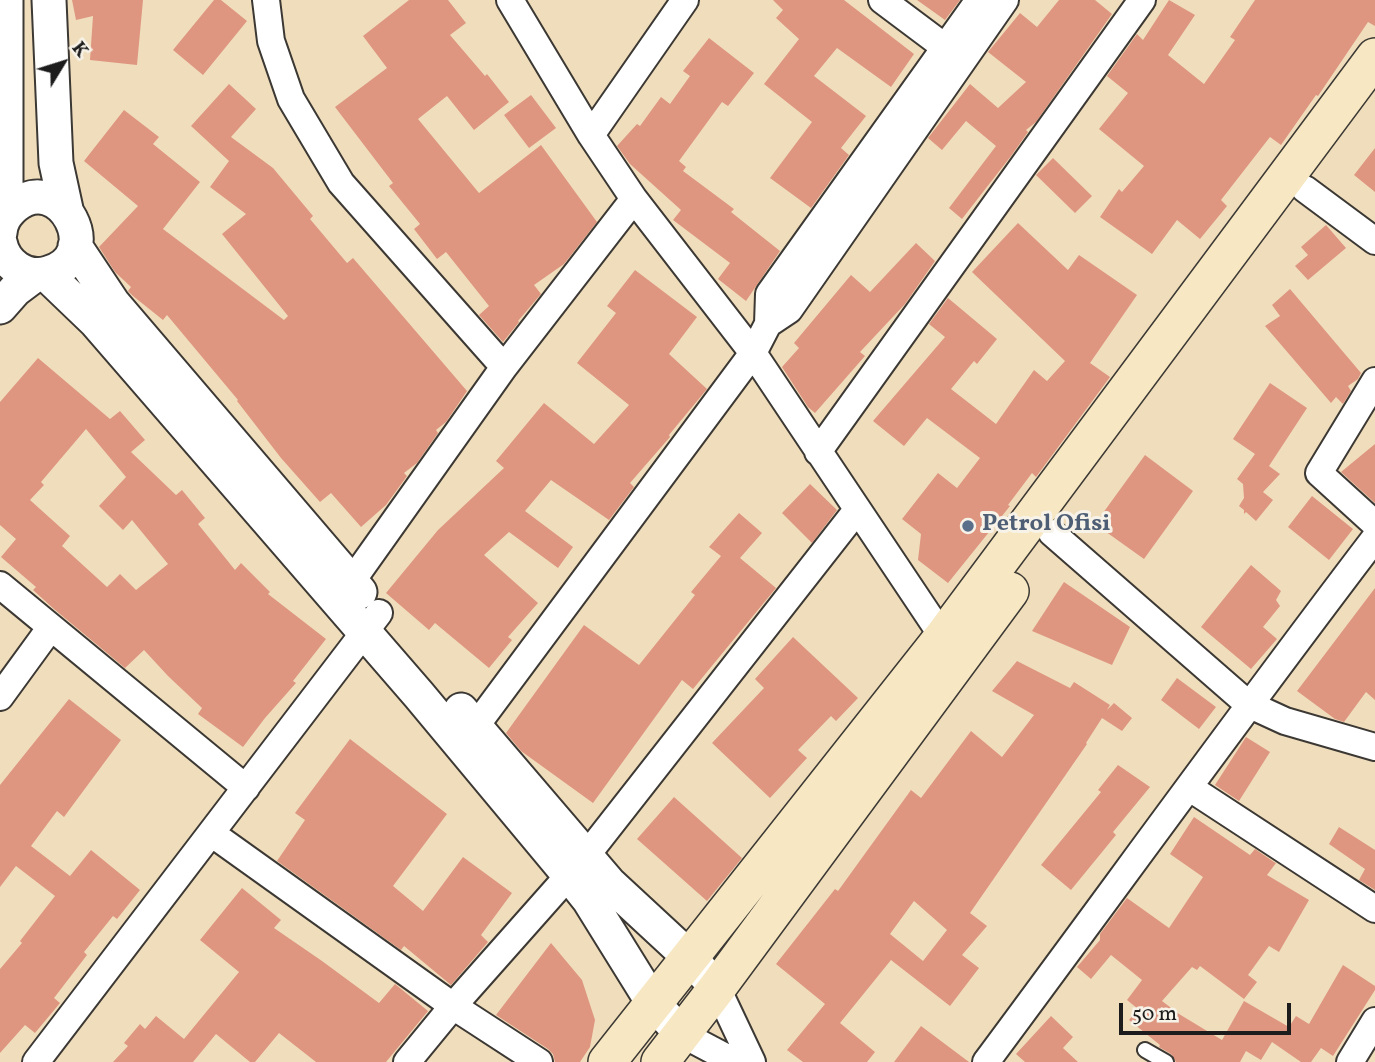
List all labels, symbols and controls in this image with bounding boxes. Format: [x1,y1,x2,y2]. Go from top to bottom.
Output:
north arrow [28,28,98,98]
text: K [65,37,94,63]
place label: Petrol Ofisi [982,512,1111,540]
marker: Petrol Ofisi [960,518,976,534]
scale bar [1123,988,1294,1032]
text: 50 m [1132,1000,1177,1029]

